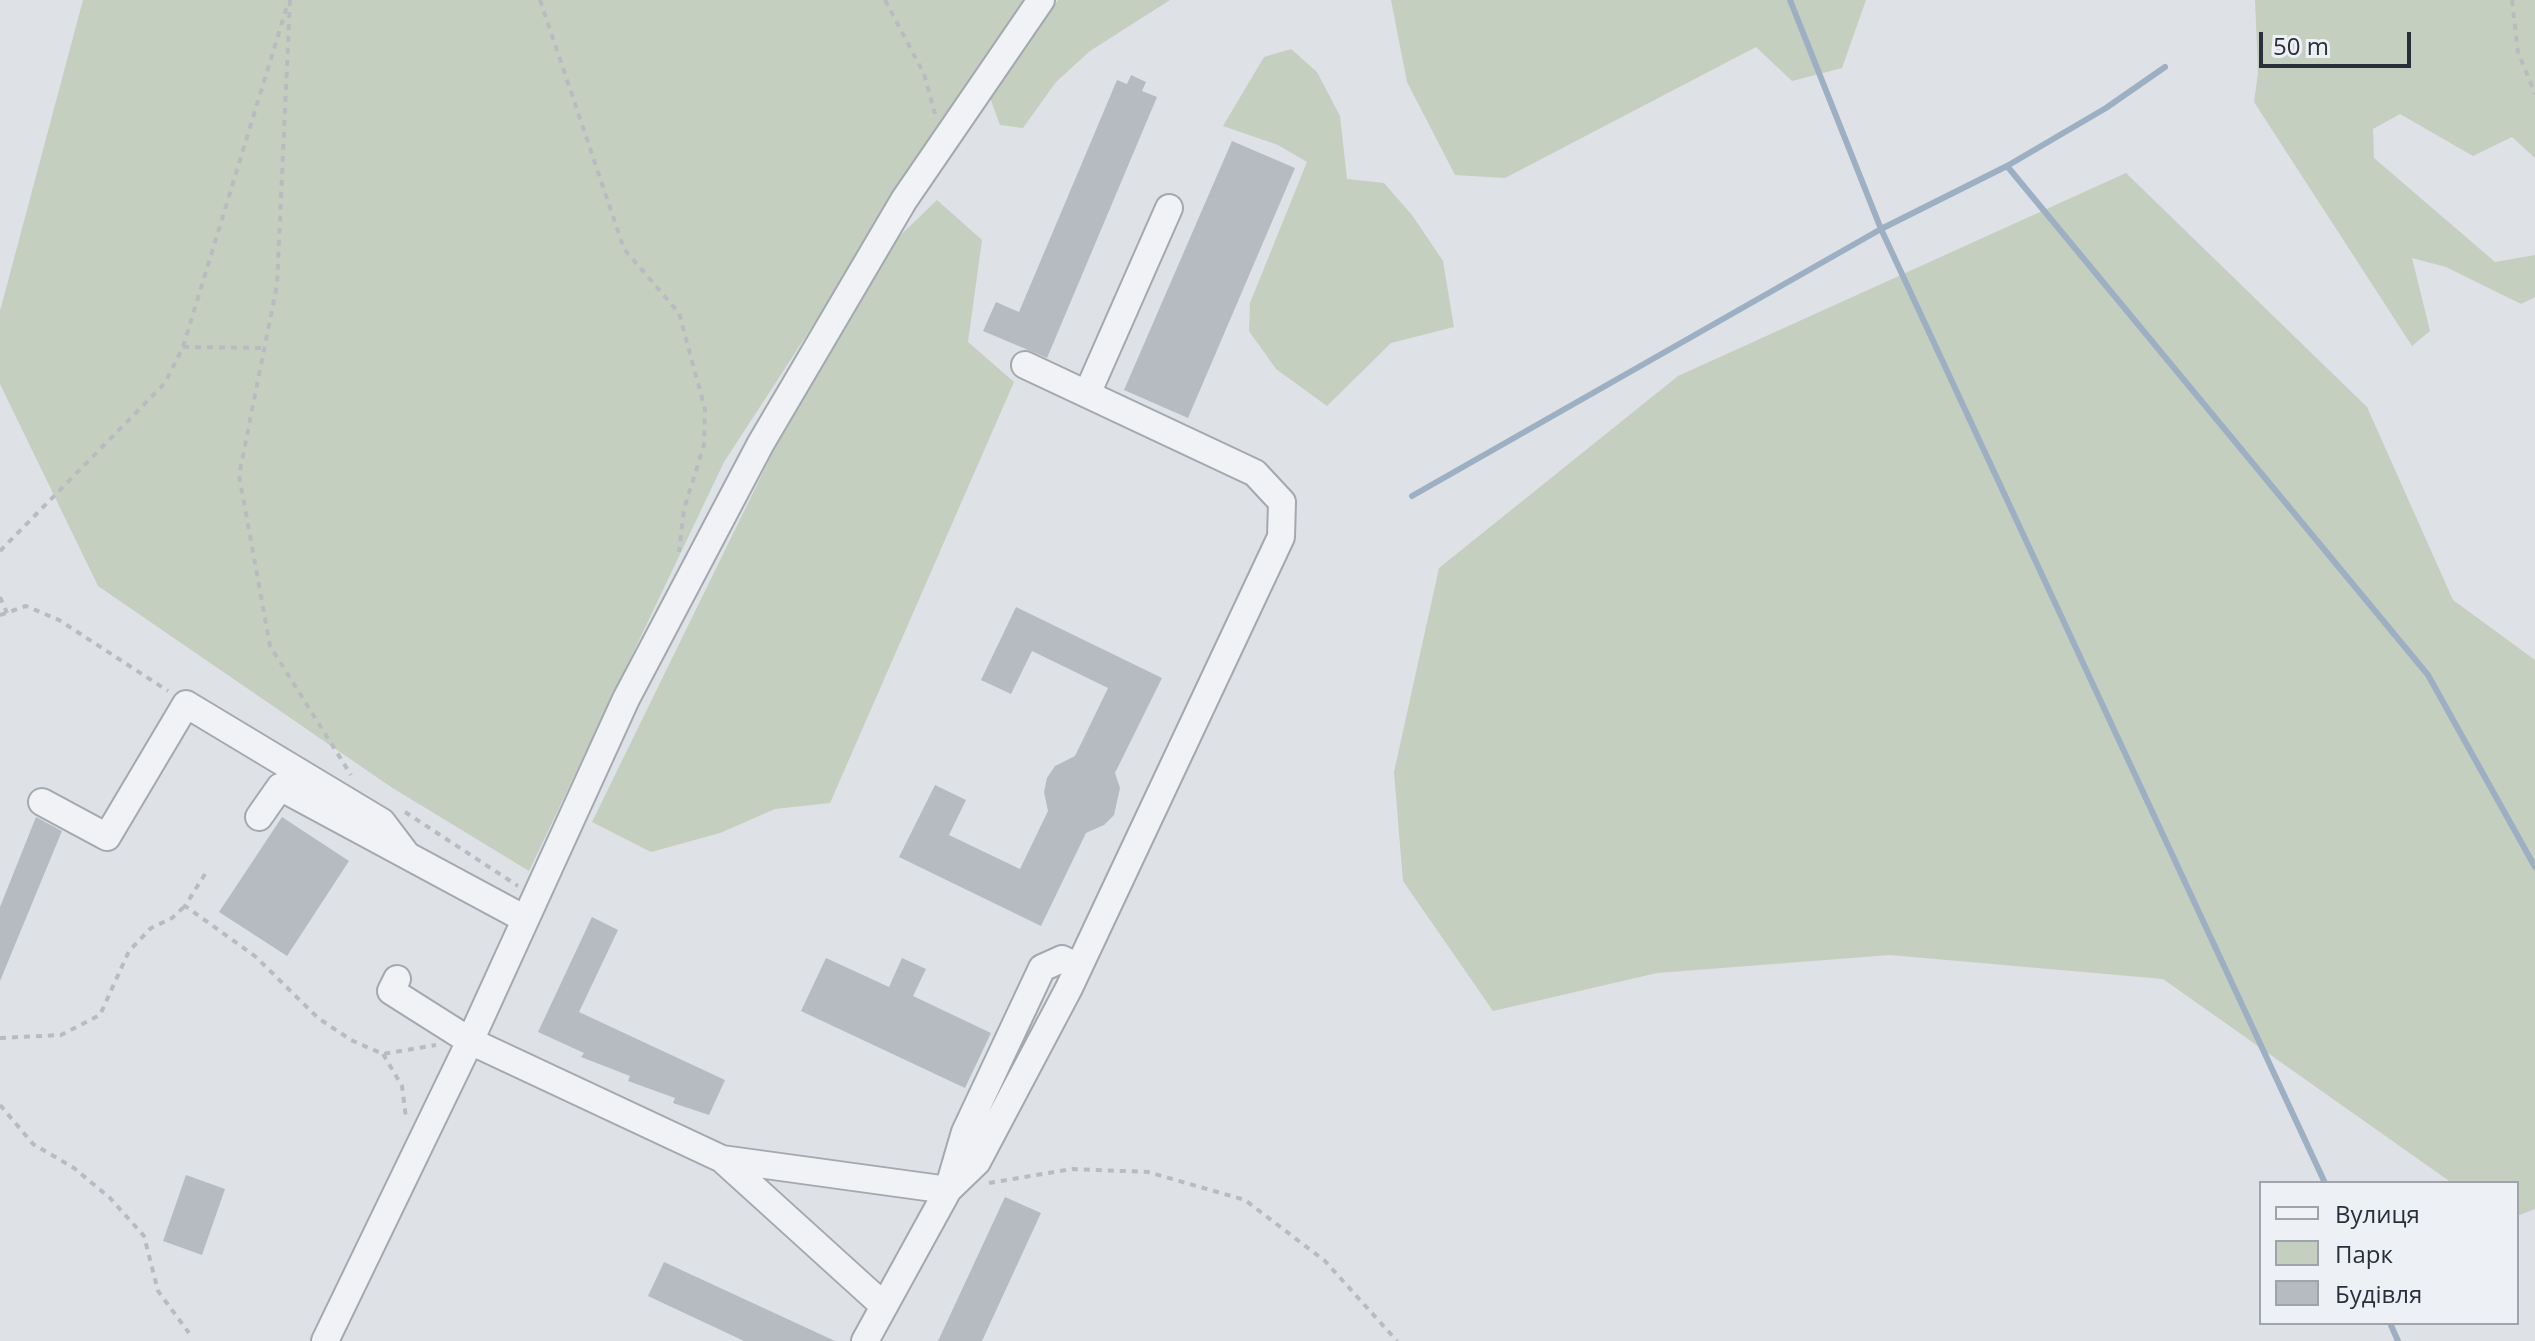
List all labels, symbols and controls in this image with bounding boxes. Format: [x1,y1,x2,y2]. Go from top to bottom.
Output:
scale bar [2263,16,2415,66]
text: 50 m [2273,29,2329,62]
legend [2259,1181,2519,1325]
text: Вулиця [2335,1197,2420,1230]
text: Парк [2335,1237,2393,1270]
text: Будівля [2335,1277,2422,1310]

